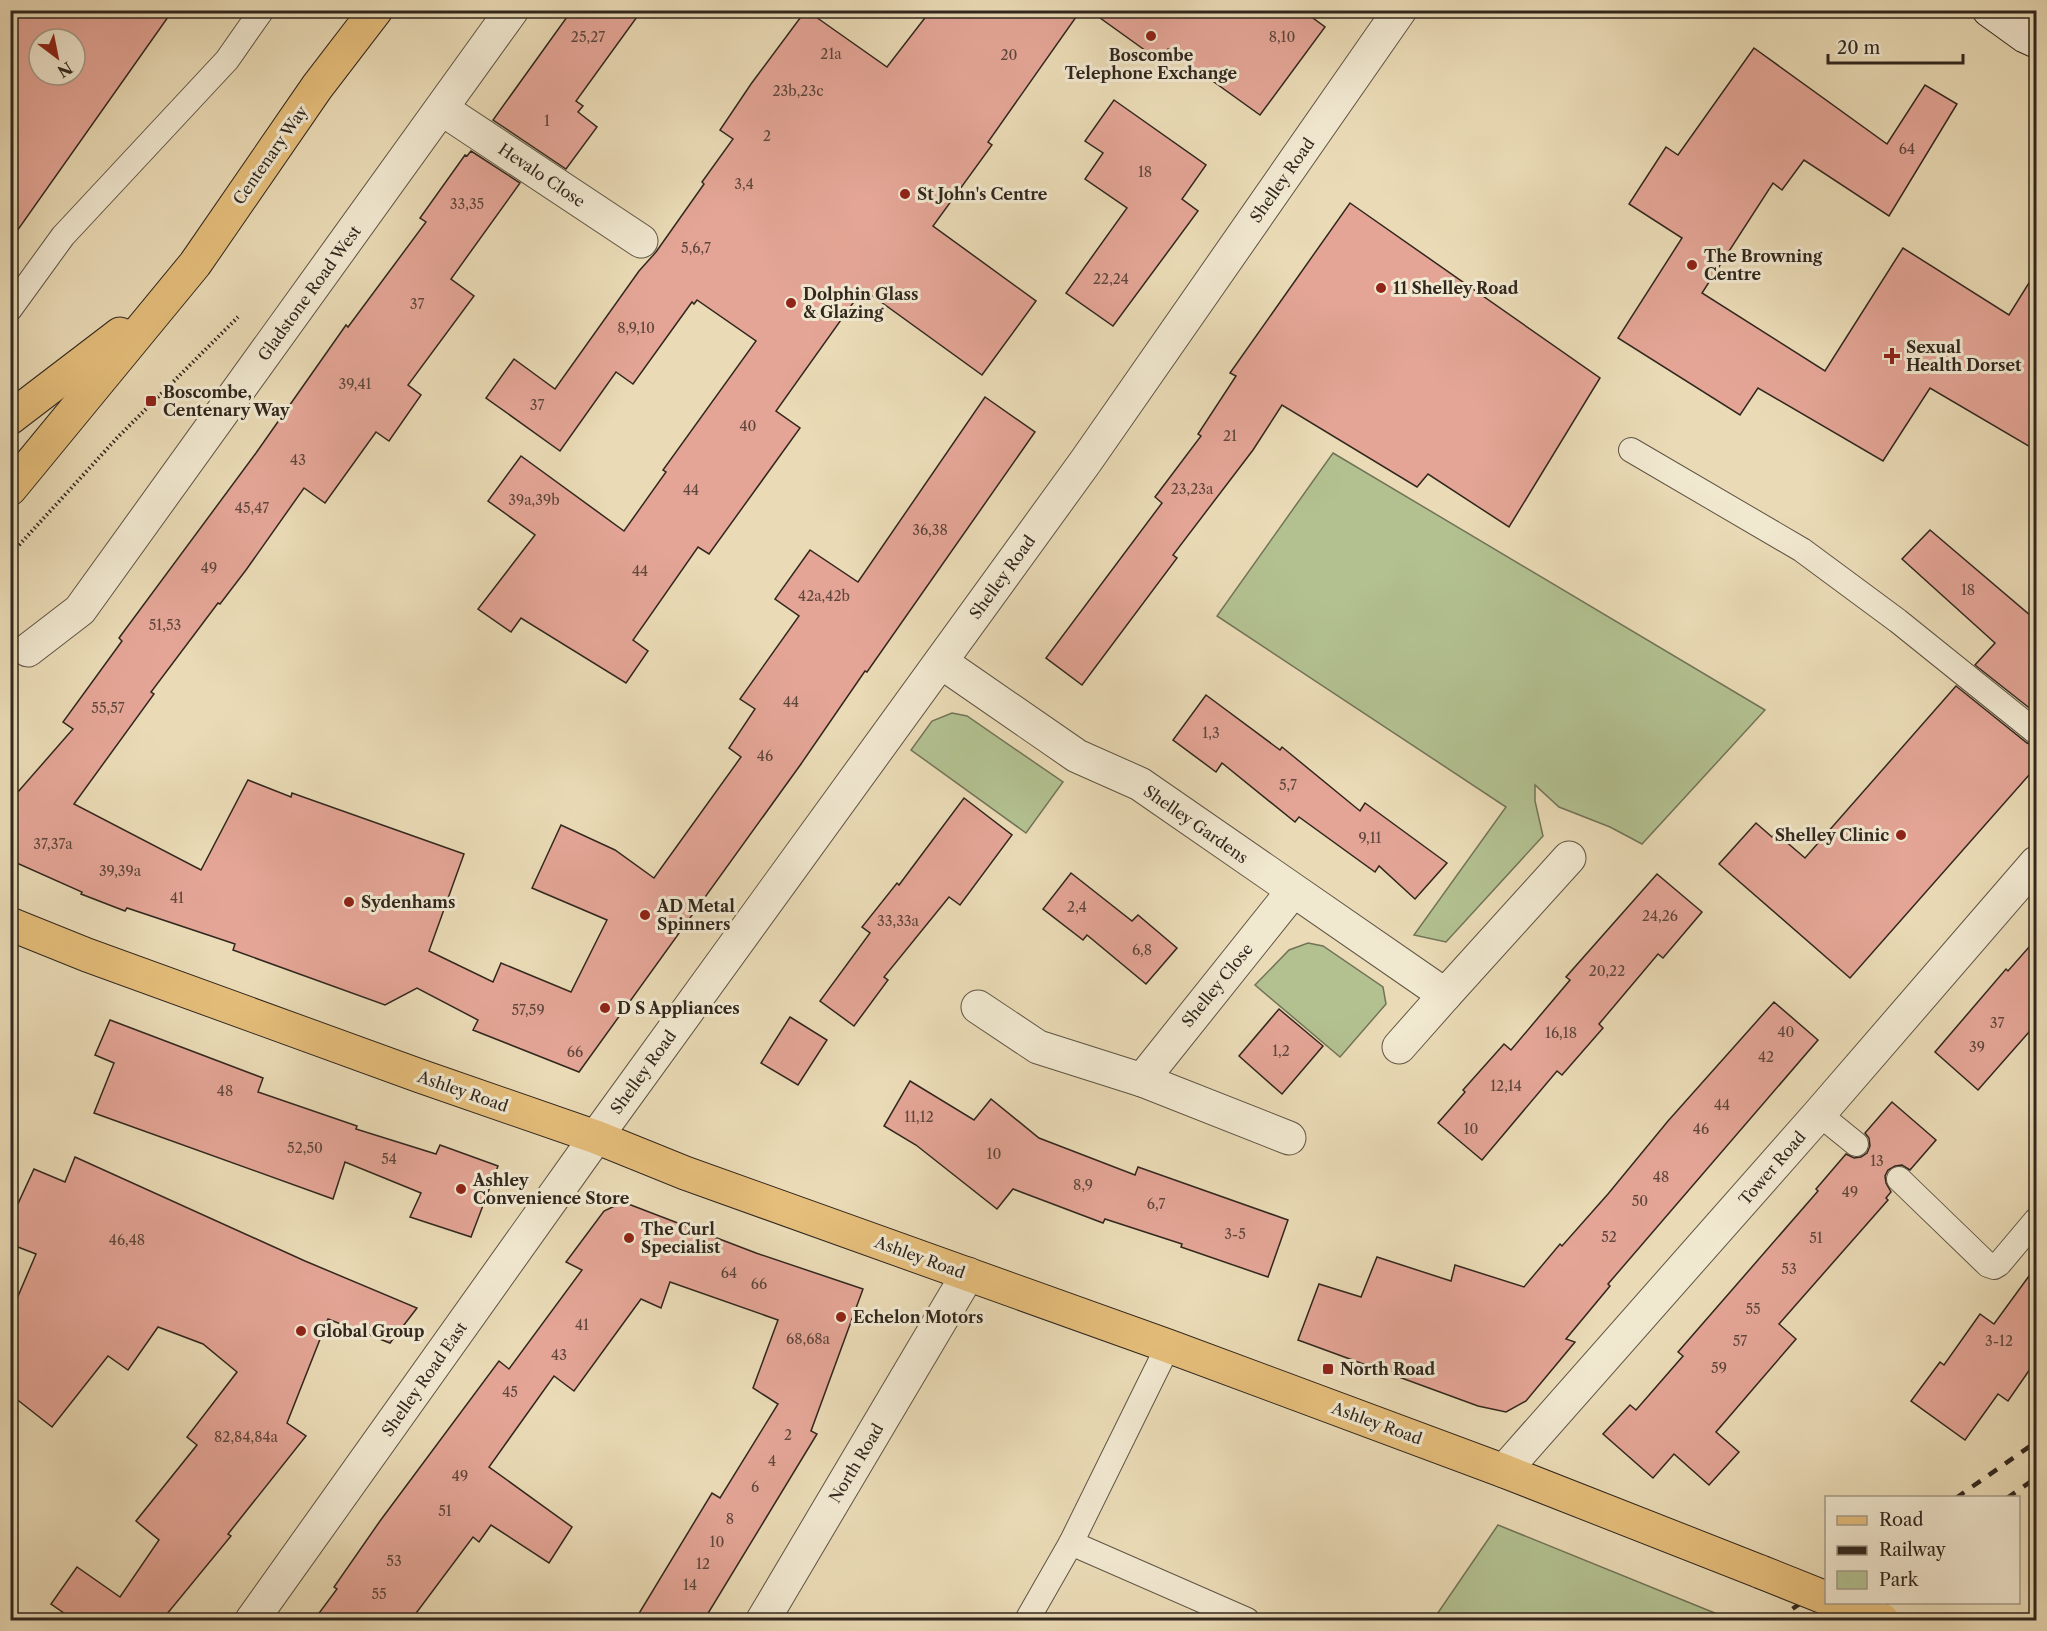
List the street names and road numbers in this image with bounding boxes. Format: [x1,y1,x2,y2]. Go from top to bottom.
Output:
street label: Centenary Way [228,101,312,208]
street label: Shelley Road [1245,134,1319,226]
street label: Hevalo Close [495,139,589,211]
street label: Gladstone Road West [253,221,365,365]
street label: Shelley Road [965,531,1039,623]
street label: Shelley Gardens [1140,781,1252,867]
street label: Shelley Close [1177,939,1257,1031]
street label: Shelley Road [606,1026,680,1118]
street label: Ashley Road [414,1066,511,1116]
street label: Tower Road [1734,1127,1810,1209]
street label: Ashley Road [871,1231,968,1283]
street label: Shelley Road East [377,1318,471,1440]
street label: Ashley Road [1328,1397,1425,1449]
street label: North Road [825,1420,888,1506]

